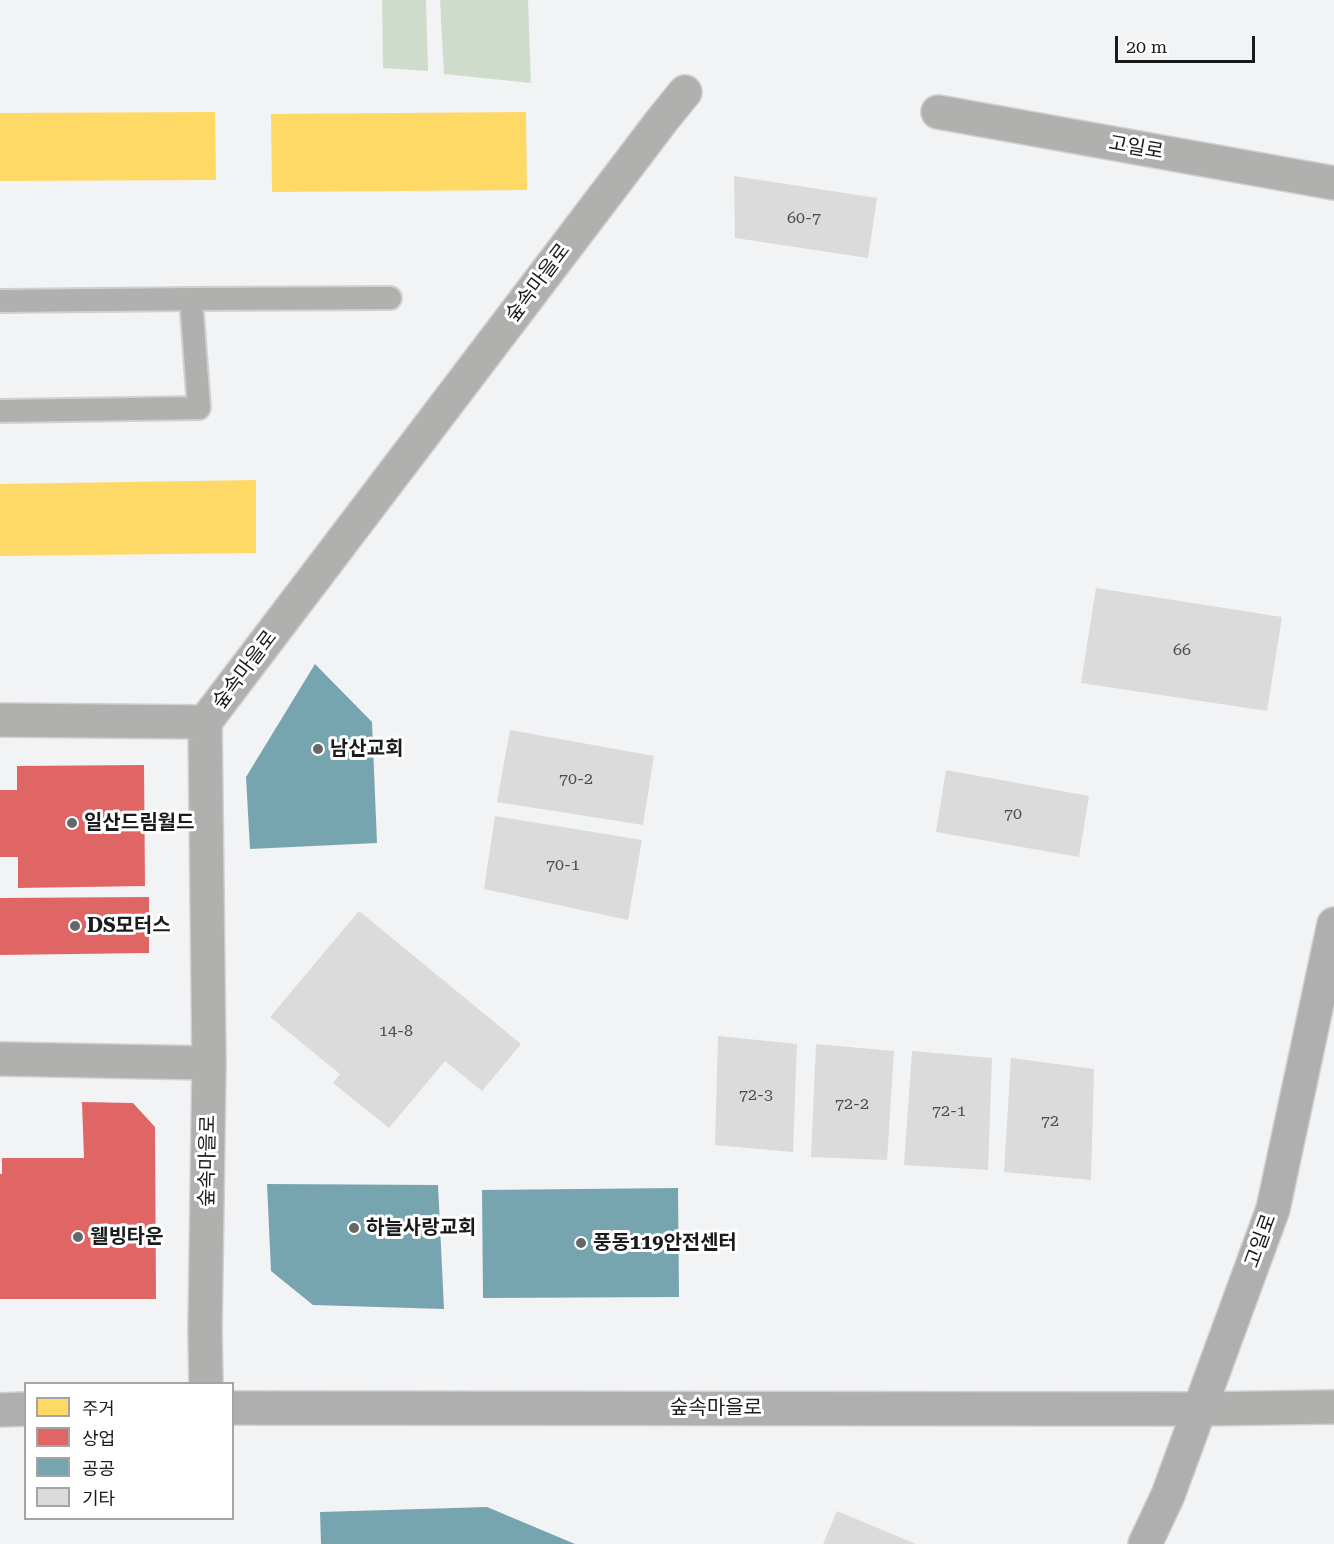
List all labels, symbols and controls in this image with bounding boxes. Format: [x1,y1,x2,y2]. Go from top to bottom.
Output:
scale bar [1118,24,1258,62]
text: 20 m [1126,36,1167,57]
street label: 고일로 [1107,131,1165,165]
house number: 60-7 [787,208,821,228]
street label: 숲속마을로 [501,239,575,327]
street label: 숲속마을로 [208,626,282,714]
house number: 66 [1173,640,1191,660]
place label: 남산교회 [330,737,404,761]
marker: 남산교회 [311,742,325,756]
house number: 70-2 [559,769,593,789]
house number: 70 [1004,804,1022,824]
place label: 일산드림월드 [84,811,194,835]
marker: 일산드림월드 [65,816,79,830]
house number: 70-1 [546,855,580,875]
place label: DS모터스 [87,914,171,938]
marker: DS모터스 [68,919,82,933]
house number: 14-8 [379,1021,413,1041]
house number: 72-3 [739,1085,773,1105]
house number: 72-2 [835,1094,869,1114]
house number: 72-1 [932,1101,966,1121]
house number: 72 [1041,1111,1059,1131]
street label: 숲속마을로 [195,1115,221,1207]
street label: 고일로 [1240,1211,1282,1271]
place label: 하늘사랑교회 [366,1216,476,1240]
marker: 하늘사랑교회 [347,1221,361,1235]
place label: 웰빙타운 [90,1225,164,1249]
marker: 웰빙타운 [71,1230,85,1244]
place label: 풍동119안전센터 [593,1231,737,1255]
marker: 풍동119안전센터 [574,1236,588,1250]
legend [24,1382,234,1520]
street label: 숲속마을로 [670,1396,762,1420]
text: 주거 [82,1398,115,1419]
text: 상업 [82,1428,115,1449]
text: 공공 [82,1458,115,1479]
text: 기타 [82,1488,115,1509]

